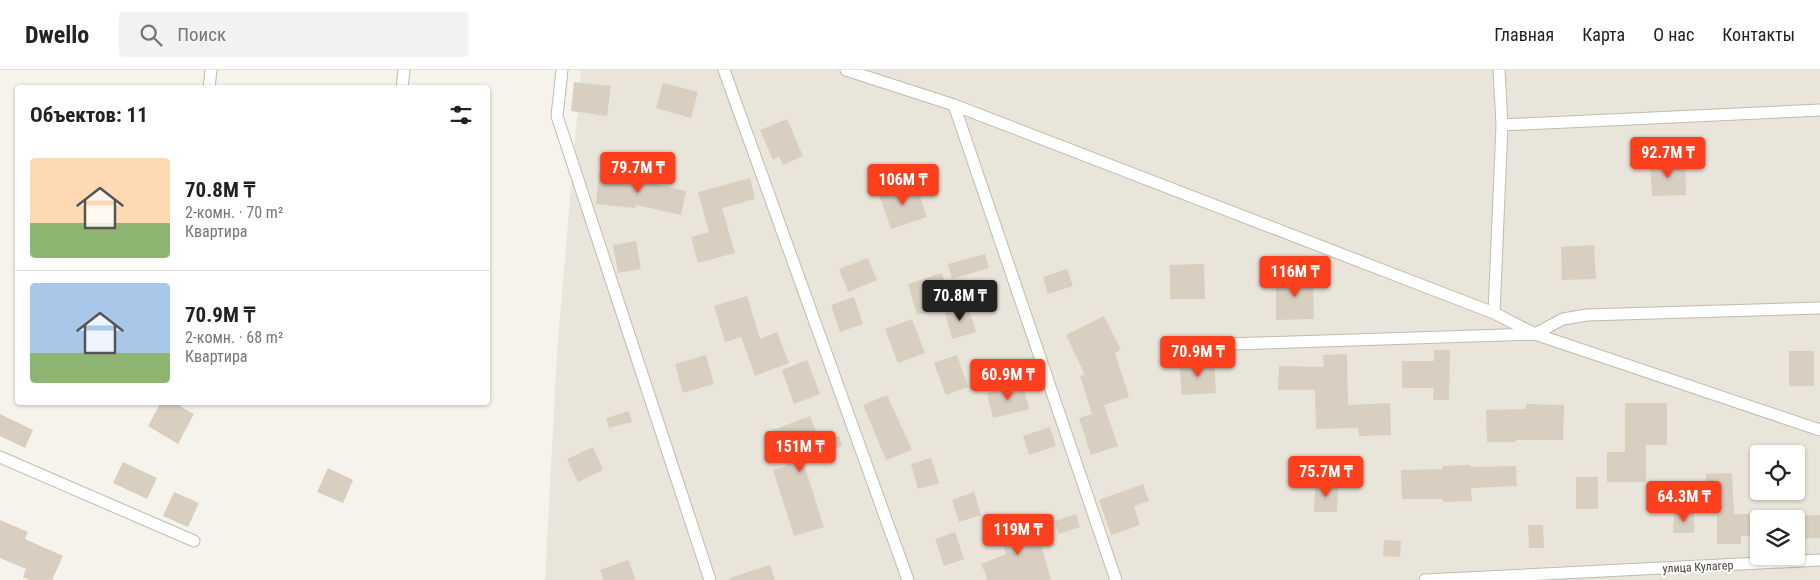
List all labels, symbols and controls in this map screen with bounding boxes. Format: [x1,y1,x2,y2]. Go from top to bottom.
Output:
search box [119,12,469,57]
text: Dwello [25,21,89,49]
icon: search [137,21,165,49]
text: Поиск [177,23,226,46]
text: Главная [1494,24,1554,45]
text: Карта [1582,24,1625,45]
text: О нас [1653,24,1694,45]
text: Контакты [1722,24,1795,45]
icon: filters [447,101,475,129]
text: Объектов: 11 [30,103,148,127]
pin: 92.7M ₸ [1622,136,1714,179]
text: 92.7M ₸ [1641,143,1695,162]
pin: 79.7M ₸ [592,152,684,194]
text: 79.7M ₸ [611,158,665,177]
pin: 106M ₸ [862,164,944,206]
text: 106M ₸ [879,170,927,189]
icon: home [70,178,130,238]
text: 70.8M ₸ [185,178,255,202]
text: 2-комн. · 70 m² [185,203,283,222]
text: Квартира [185,222,247,241]
pin: 116M ₸ [1254,256,1336,298]
text: 116M ₸ [1271,262,1319,281]
pin: 70.8M ₸ [914,280,1006,322]
text: 70.8M ₸ [933,286,987,305]
icon: home [70,303,130,363]
text: 70.9M ₸ [185,303,255,327]
text: 2-комн. · 68 m² [185,328,283,347]
pin: 70.9M ₸ [1152,336,1244,378]
text: 70.9M ₸ [1171,342,1225,361]
text: Квартира [185,347,247,366]
pin: 60.9M ₸ [962,358,1054,401]
text: 60.9M ₸ [981,365,1035,384]
pin: 151M ₸ [759,430,841,473]
text: 151M ₸ [776,437,824,456]
map controls [1750,445,1805,565]
button: locate [1750,445,1805,500]
pin: 75.7M ₸ [1280,456,1372,498]
text: 75.7M ₸ [1299,462,1353,481]
pin: 64.3M ₸ [1638,480,1730,523]
text: 64.3M ₸ [1657,487,1711,506]
button: layers [1750,510,1805,565]
pin: 119M ₸ [977,514,1059,556]
text: 119M ₸ [994,520,1042,539]
street label: улица Кулагер [1662,558,1734,576]

